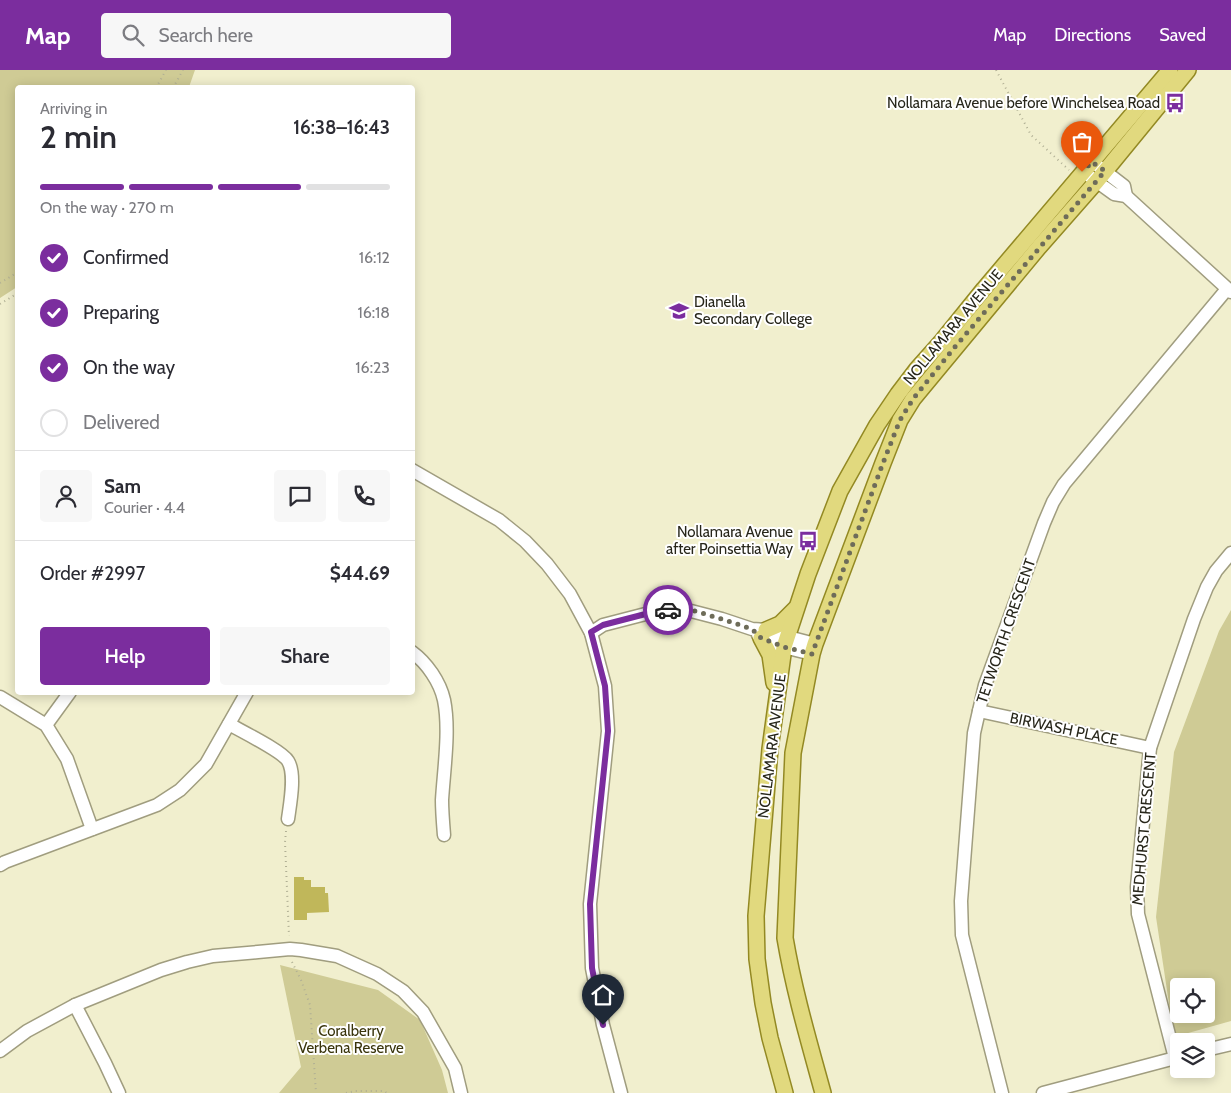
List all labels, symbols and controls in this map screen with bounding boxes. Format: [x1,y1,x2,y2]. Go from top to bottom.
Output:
search box [101,13,451,58]
text: Map [25,21,71,50]
icon: search [119,21,147,49]
text: Search here [159,24,253,47]
text: Map [993,24,1026,46]
text: Directions [1054,24,1131,46]
text: Saved [1159,24,1206,46]
bus stop icon: Nollamara Avenue before Winchelsea Road [1164,92,1186,114]
place label: Nollamara Avenue before Winchelsea Road [887,94,1160,112]
text: Arriving in [40,99,107,118]
text: 16:38–16:43 [293,116,390,139]
text: 2 min [40,117,117,156]
pin [1061,121,1103,172]
icon: bag [1068,128,1096,156]
text: On the way · 270 m [40,198,174,217]
icon: check [40,244,68,272]
text: Confirmed [83,246,169,269]
text: 16:12 [359,248,390,267]
street label: NOLLAMARA AVENUE [899,266,1007,388]
place label: Dianella Secondary College [694,293,812,328]
icon: check [40,299,68,327]
school or university icon: Dianella Secondary College [668,300,690,322]
text: Preparing [83,301,159,324]
text: 16:18 [357,303,390,322]
icon: check [40,354,68,382]
text: On the way [83,356,175,379]
text: 16:23 [355,358,390,377]
text: Delivered [83,411,160,434]
button: person [40,470,92,522]
button: chat [274,470,326,522]
button: phone [338,470,390,522]
text: Sam [104,475,141,498]
text: Courier · 4.4 [104,498,185,517]
place label: Nollamara Avenue after Poinsettia Way [666,523,793,558]
bus stop icon: Nollamara Avenue after Poinsettia Way [797,530,819,552]
street label: TETWORTH CRESCENT [973,556,1039,706]
text: Order #2997 [40,562,145,585]
text: $44.69 [330,562,390,585]
courier [643,585,693,635]
icon: car [654,596,682,624]
button: Help [40,627,210,685]
button: Share [220,627,390,685]
street label: NOLLAMARA AVENUE [754,673,790,819]
street label: BIRWASH PLACE [1008,709,1120,749]
street label: MEDHURST CRESCENT [1128,752,1160,906]
pin [582,974,624,1025]
map controls [1170,978,1215,1078]
button: locate [1170,978,1215,1023]
icon: home [589,981,617,1009]
park label: Coralberry Verbena Reserve [298,1022,404,1057]
button: layers [1170,1033,1215,1078]

